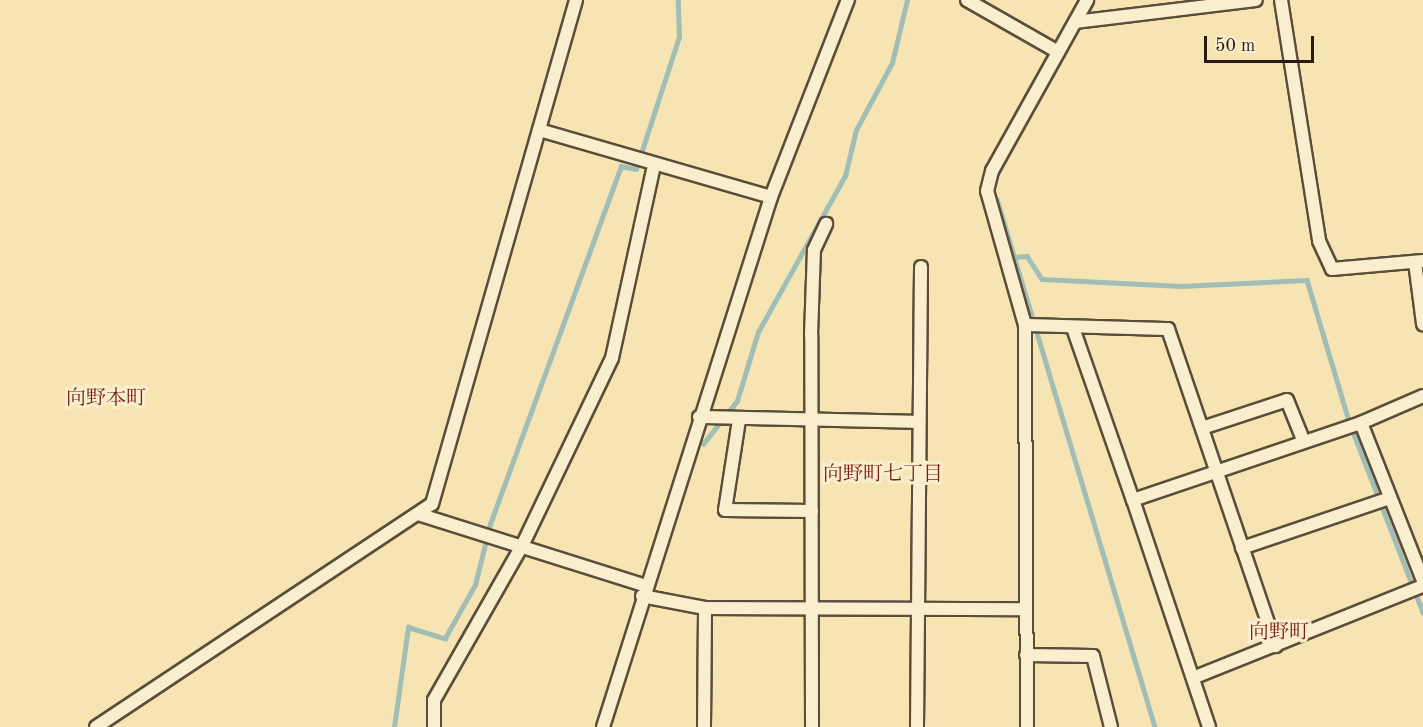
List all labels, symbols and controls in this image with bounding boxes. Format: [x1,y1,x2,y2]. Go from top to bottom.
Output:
scale bar [1207,24,1316,62]
text: 50 m [1215,37,1255,55]
district label: 向野本町 [66,387,146,411]
district label: 向野町七丁目 [823,463,943,487]
district label: 向野町 [1249,621,1309,645]

